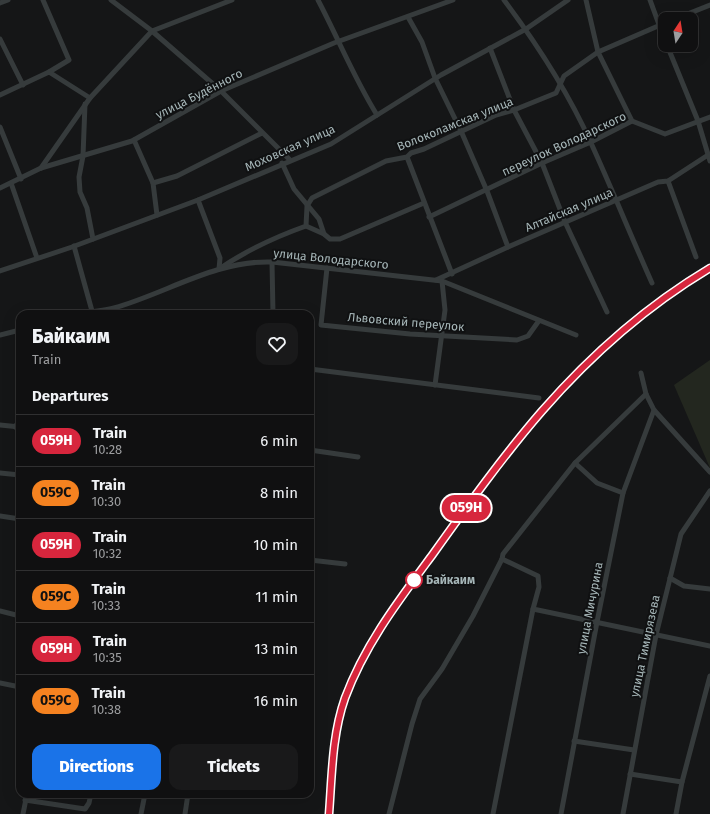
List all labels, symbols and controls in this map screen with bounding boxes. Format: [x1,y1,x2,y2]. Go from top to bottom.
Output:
north arrow [658,12,698,52]
map controls [658,12,698,52]
street label: улица Будённого [153,66,245,122]
street label: Волоколамская улица [395,94,515,154]
street label: переулок Володарского [500,109,628,179]
street label: Моховская улица [243,122,337,174]
street label: Алтайская улица [523,185,615,235]
street label: улица Володарского [273,246,389,272]
street label: Львовский переулок [347,310,466,334]
button: heart [256,323,298,365]
text: Байкаим [32,325,110,348]
text: Train [32,352,61,367]
text: Departures [32,387,109,405]
text: Train [93,424,127,442]
text: 059Н [40,432,73,449]
text: 6 min [260,432,298,450]
text: 10:28 [93,442,122,457]
text: Train [91,476,126,494]
text: 059С [40,484,71,501]
text: 8 min [260,484,298,502]
text: 10:30 [91,494,121,509]
line badge: 059Н [438,495,494,521]
text: 059Н [450,499,482,516]
text: Train [93,528,127,546]
text: 059Н [40,536,73,553]
text: 10 min [253,536,298,554]
text: 10:32 [93,546,122,561]
street label: улица Мичурина [574,561,606,655]
marker: Байкаим [405,571,423,589]
place label: Байкаим [426,573,475,587]
text: Train [91,580,126,598]
text: 059С [40,588,71,605]
text: 11 min [255,588,298,606]
street label: улица Тимирязева [627,594,663,698]
text: 10:33 [91,598,120,613]
text: Train [93,632,127,650]
text: 059Н [40,640,73,657]
text: 13 min [254,640,298,658]
text: 10:35 [93,650,122,665]
text: Train [91,684,126,702]
text: 059С [40,692,71,709]
text: 16 min [254,692,298,710]
text: 10:38 [91,702,121,717]
button: Directions [32,744,161,790]
button: Tickets [169,744,298,790]

